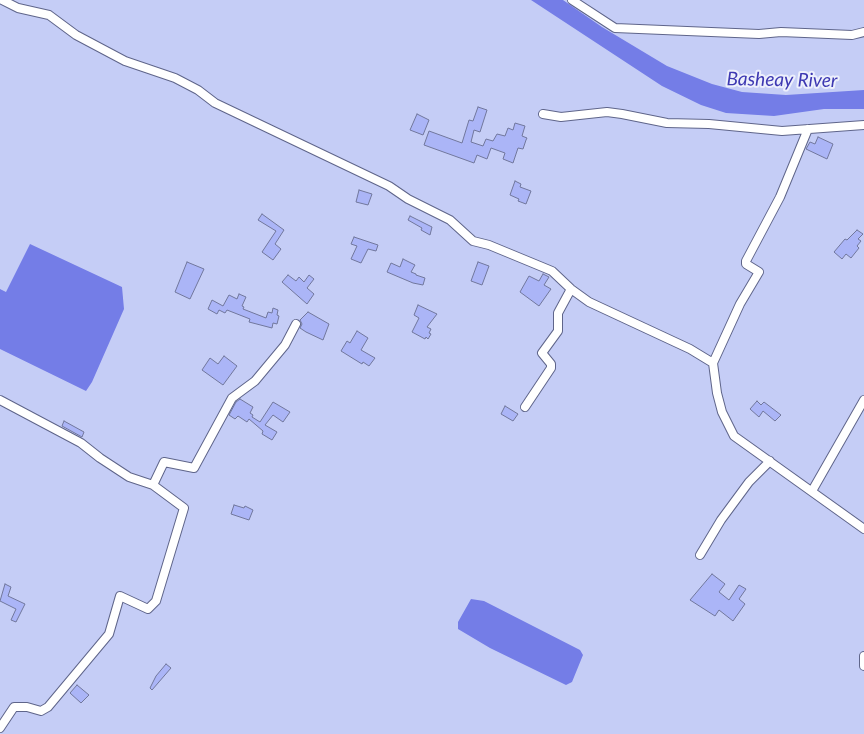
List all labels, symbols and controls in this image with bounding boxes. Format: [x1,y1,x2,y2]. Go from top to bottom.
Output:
water label: Basheay River [726,68,838,92]

